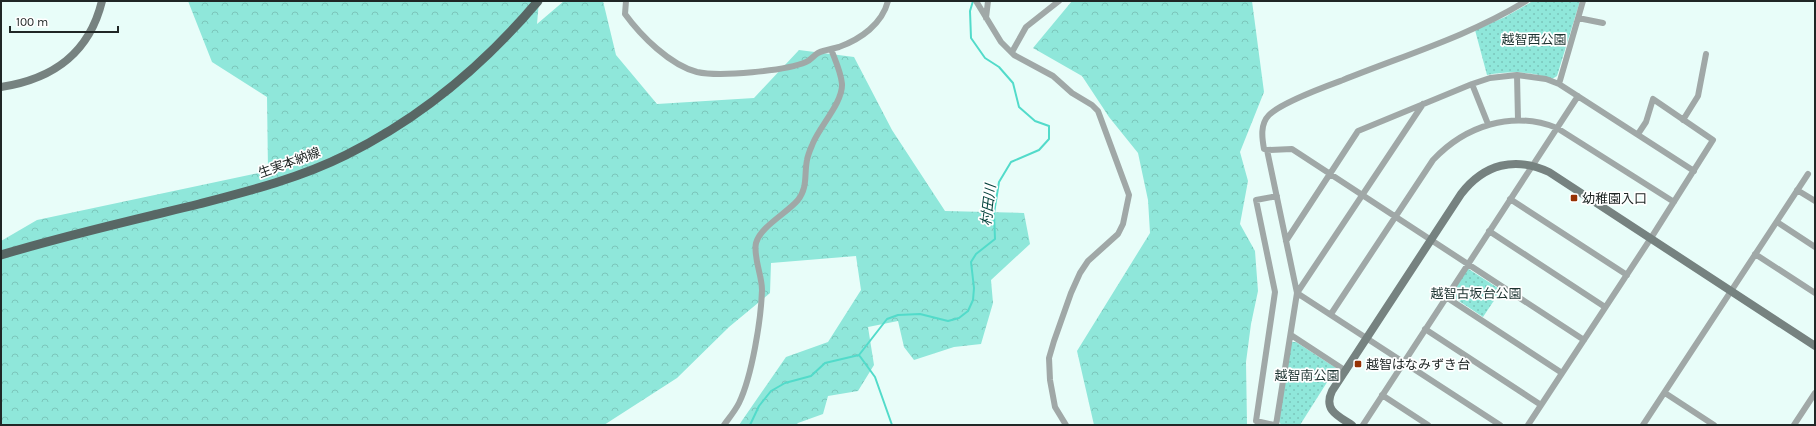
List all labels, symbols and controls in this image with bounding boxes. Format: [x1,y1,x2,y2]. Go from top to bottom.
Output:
scale bar [10,8,118,34]
text: 100 m [16,15,48,29]
park label: 越智西公園 [1501,32,1567,47]
street label: 生実本納線 [256,144,322,181]
water label: 村田川 [978,181,1000,227]
place label: 幼稚園入口 [1582,191,1647,206]
marker: 幼稚園入口 [1569,193,1579,203]
park label: 越智古坂台公園 [1430,286,1522,301]
place label: 越智はなみずき台 [1366,357,1470,372]
marker: 越智はなみずき台 [1353,359,1363,369]
park label: 越智南公園 [1274,368,1340,383]

